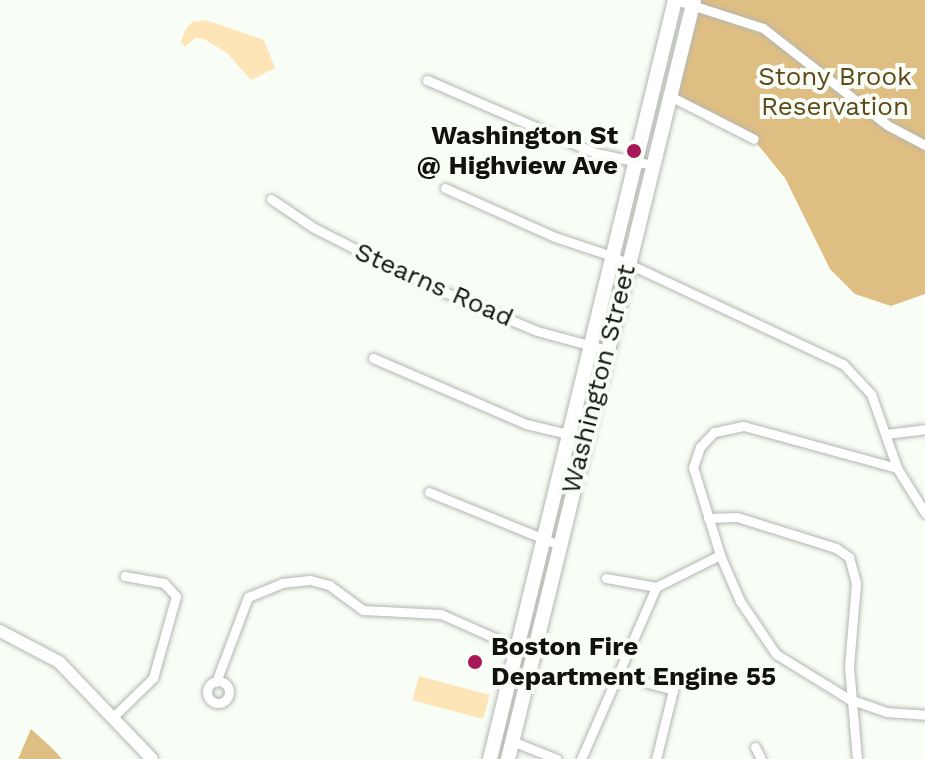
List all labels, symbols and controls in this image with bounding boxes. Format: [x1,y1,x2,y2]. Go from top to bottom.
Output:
park label: Stony Brook Reservation [758,61,912,122]
place label: Washington St @ Highview Ave [416,120,618,182]
marker: Washington St @ Highview Ave [625,142,643,160]
street label: Stearns Road [350,236,518,334]
street label: Washington Street [555,261,643,497]
place label: Boston Fire Department Engine 55 [491,631,776,692]
marker: Boston Fire Department Engine 55 [466,653,484,671]

